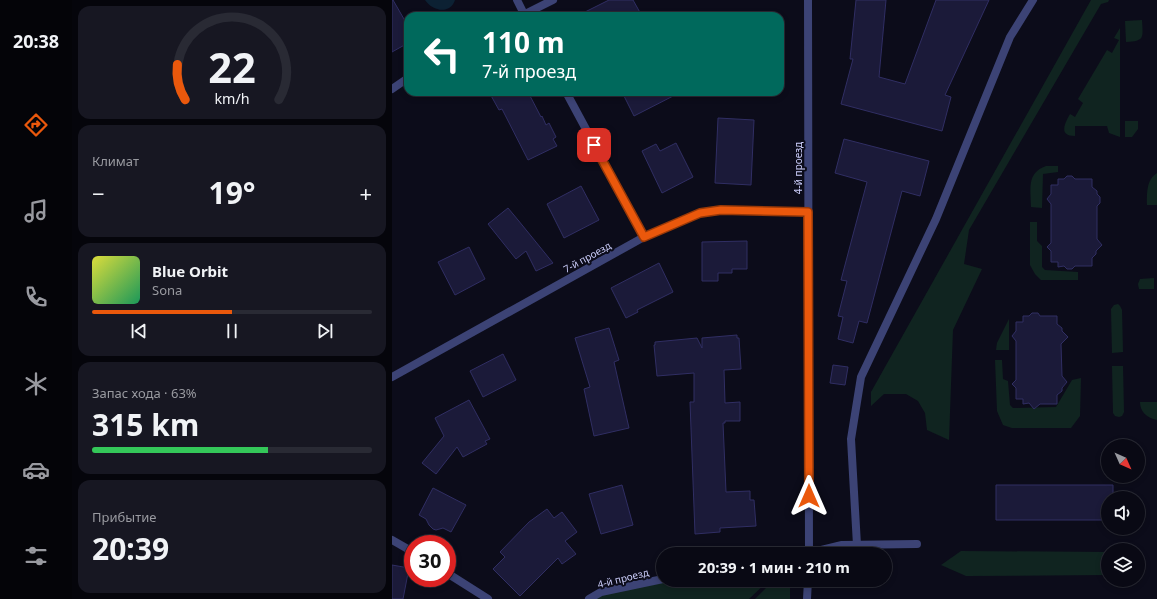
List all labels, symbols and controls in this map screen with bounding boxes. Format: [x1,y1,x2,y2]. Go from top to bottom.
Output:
text: 110 m [482,23,565,61]
icon: left [416,28,468,80]
text: 20:38 [13,29,59,53]
text: 22 [208,39,256,95]
text: 7-й проезд [482,59,576,83]
text: km/h [214,89,250,108]
icon: directions [22,111,50,139]
pin [577,128,611,162]
icon: arrive [583,134,605,156]
street label: 4-й проезд [791,142,805,194]
text: Климат [92,152,139,170]
text: 19° [208,172,256,213]
text: − [92,178,105,208]
text: + [359,178,372,208]
icon: music [22,197,50,225]
street label: 7-й проезд [561,238,613,276]
text: Blue Orbit [152,261,228,281]
text: Sona [152,281,182,299]
icon: phone [22,283,50,311]
icon: previous [128,320,150,342]
icon: pause [221,320,243,342]
icon: next [314,320,336,342]
icon: climate [22,370,50,398]
text: Запас хода · 63% [92,384,197,402]
text: 315 km [92,404,199,445]
north arrow [1101,439,1145,483]
map controls [1101,439,1145,587]
icon: car [22,456,50,484]
position arrow [788,475,830,517]
button: sound [1101,491,1145,535]
text: Прибытие [92,508,156,526]
text: 20:39 [92,528,169,569]
speed limit sign: 30 [404,535,456,587]
icon: filters [22,542,50,570]
button: layers [1101,543,1145,587]
text: 20:39 · 1 мин · 210 m [698,557,850,577]
street label: 4-й проезд [596,565,650,591]

